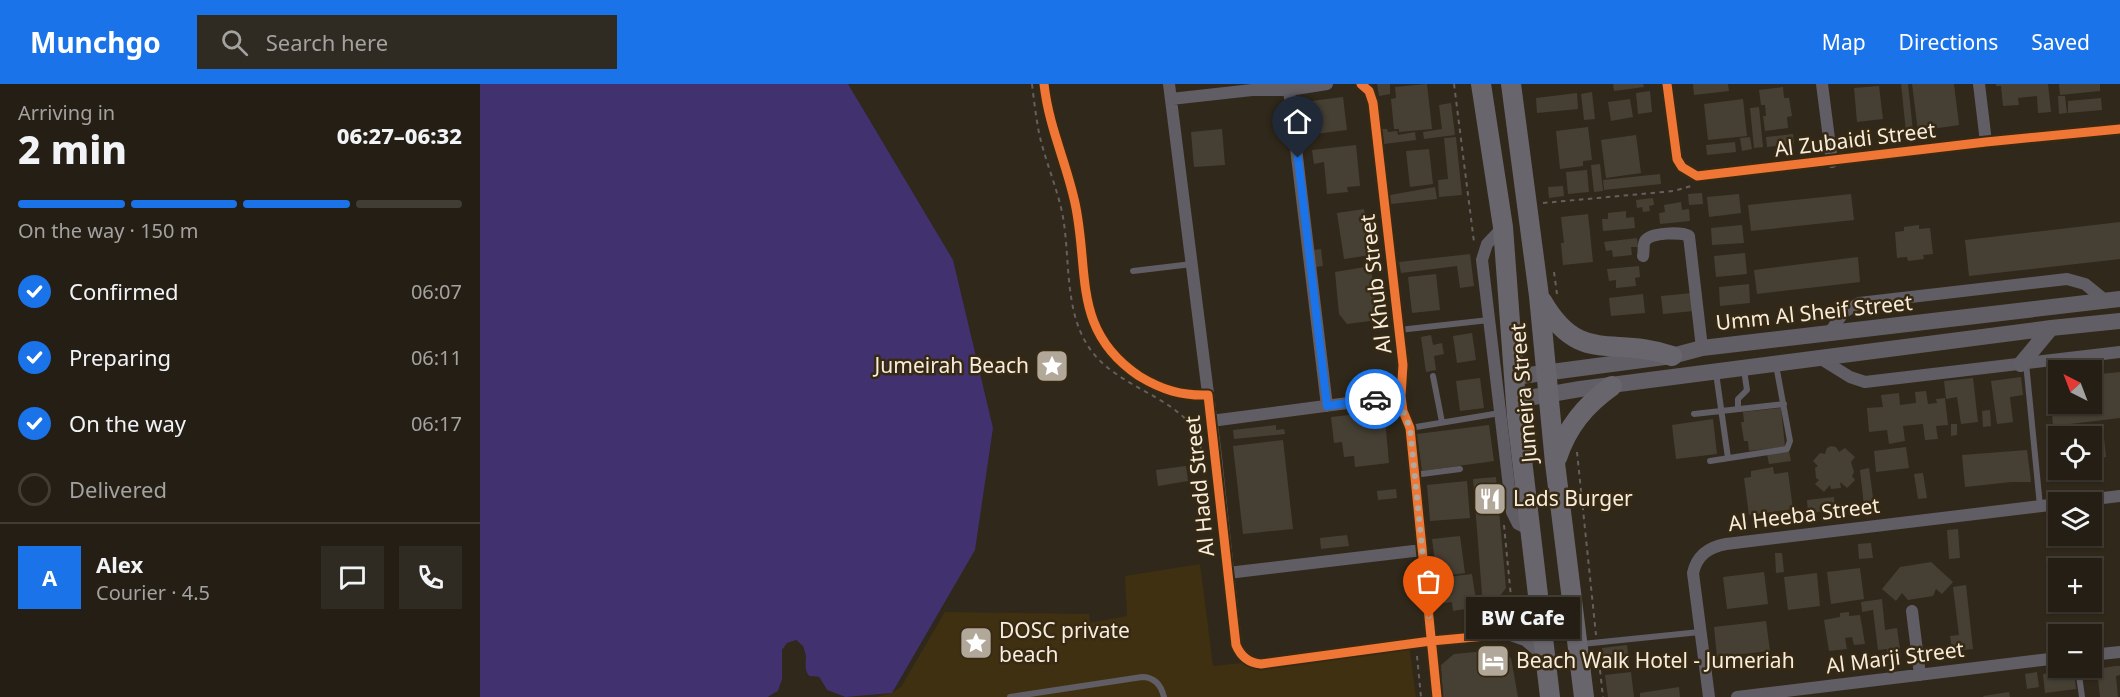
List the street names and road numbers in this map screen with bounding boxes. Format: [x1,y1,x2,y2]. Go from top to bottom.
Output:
street label: Al Zubaidi Street [1773,115,1937,163]
street label: Al Khub Street [1353,212,1397,355]
street label: Umm Al Sheif Street [1714,288,1914,336]
street label: Jumeira Street [1503,322,1543,466]
street label: Al Hadd Street [1178,414,1220,558]
street label: Al Heeba Street [1727,491,1882,537]
street label: Al Marji Street [1824,635,1966,679]

